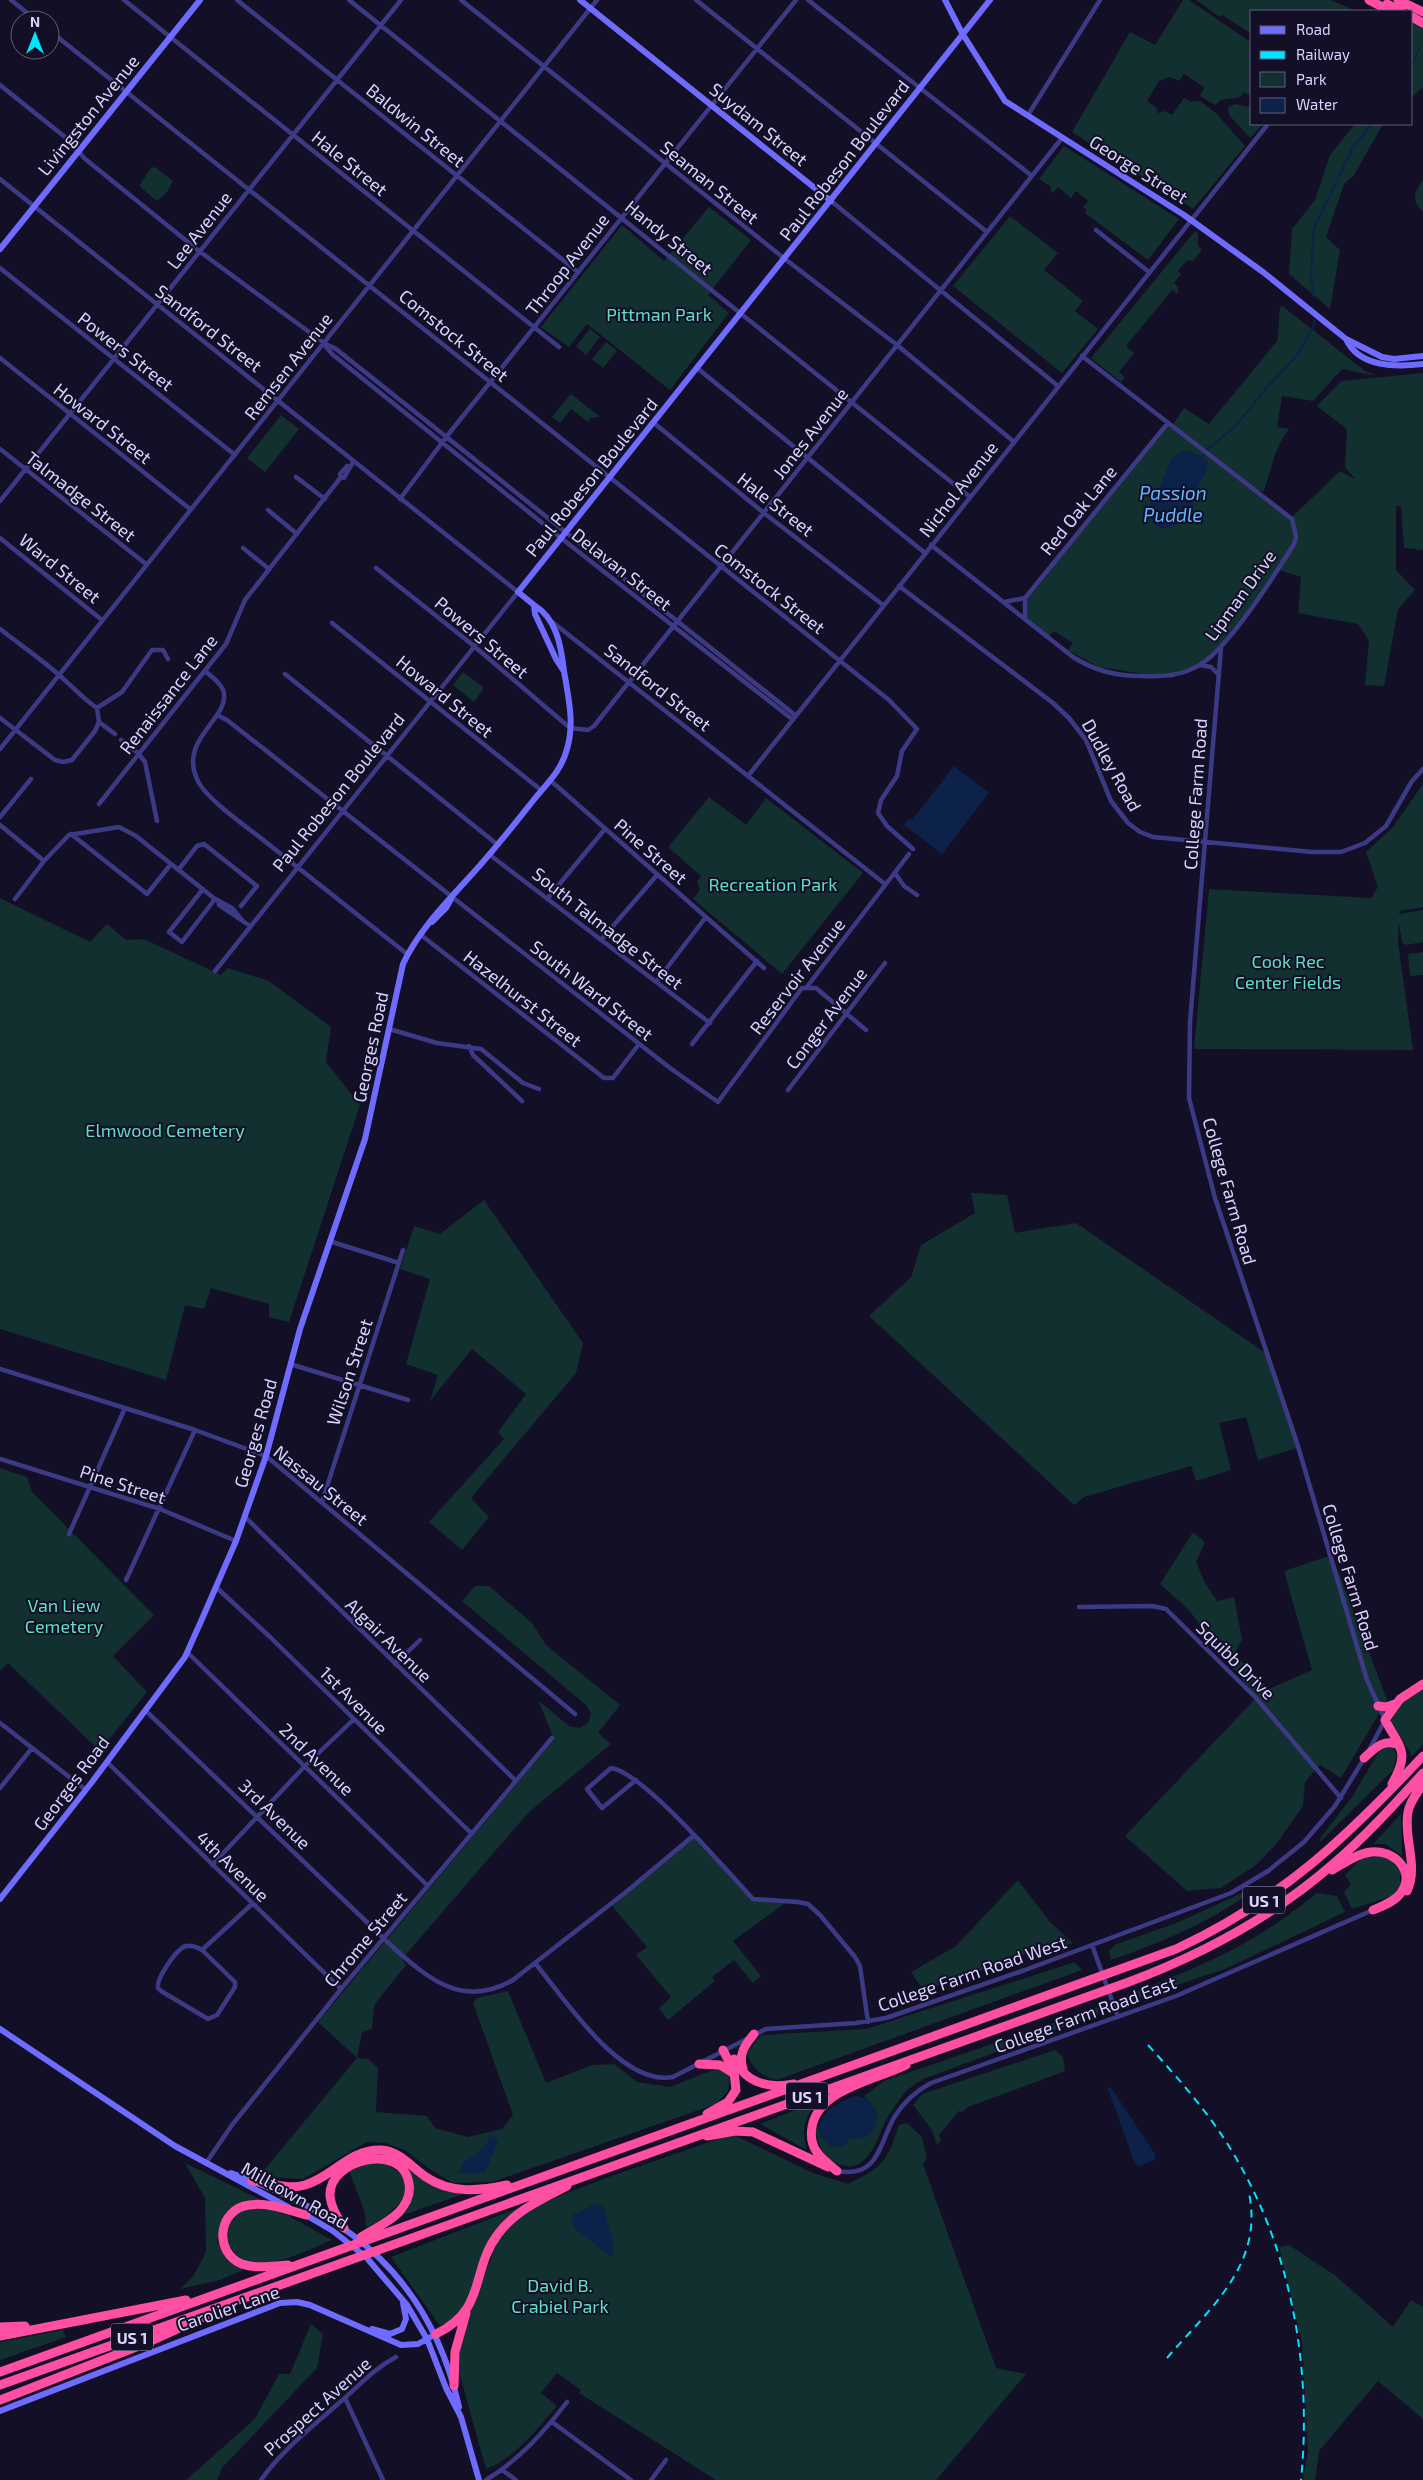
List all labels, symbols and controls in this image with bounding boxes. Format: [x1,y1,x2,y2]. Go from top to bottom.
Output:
north arrow [10,10,60,60]
legend [1250,10,1413,125]
text: N [30,13,40,30]
text: Road [1296,20,1331,38]
text: Railway [1296,45,1350,63]
street label: Livingston Avenue [33,50,143,180]
text: Park [1296,70,1327,88]
street label: Paul Robeson Boulevard [774,75,914,245]
street label: Suydam Street [706,78,813,170]
street label: Baldwin Street [362,79,470,172]
text: Water [1296,95,1338,113]
street label: Hale Street [308,126,392,200]
street label: George Street [1086,130,1192,208]
street label: Seaman Street [657,136,764,228]
street label: Lee Avenue [162,187,236,273]
street label: Handy Street [621,195,717,279]
street label: Throop Avenue [521,209,613,319]
street label: Sandford Street [151,280,267,376]
street label: Comstock Street [395,284,513,386]
park label: Pittman Park [606,303,712,325]
street label: Powers Street [74,307,178,395]
street label: Remsen Avenue [239,308,337,424]
street label: Howard Street [50,378,156,468]
street label: Jones Avenue [768,383,852,483]
street label: Paul Robeson Boulevard [520,393,662,561]
street label: Nichol Avenue [914,437,1002,541]
street label: Talmadge Street [22,446,141,546]
street label: Red Oak Lane [1035,461,1121,559]
street label: Hale Street [733,467,819,541]
water label: Passion Puddle [1139,481,1207,526]
street label: Delavan Street [568,523,676,615]
street label: Ward Street [15,529,105,608]
street label: Comstock Street [710,538,830,638]
street label: Lipman Drive [1200,545,1280,645]
street label: Powers Street [431,591,533,683]
street label: Renaissance Lane [114,630,222,758]
street label: Sandford Street [600,639,716,735]
street label: Howard Street [392,650,498,742]
street label: Paul Robeson Boulevard [267,708,409,876]
street label: Dudley Road [1078,715,1146,815]
street label: College Farm Road [1179,717,1211,871]
street label: Pine Street [610,813,692,889]
street label: South Talmadge Street [528,862,688,994]
park label: Recreation Park [709,873,837,895]
street label: Reservoir Avenue [745,913,849,1039]
street label: South Ward Street [526,935,658,1045]
street label: Hazelhurst Street [459,945,587,1051]
park label: Cook Rec Center Fields [1235,950,1341,993]
street label: Conger Avenue [781,963,871,1073]
street label: Georges Road [348,990,392,1104]
street label: College Farm Road [1198,1115,1262,1267]
park label: Elmwood Cemetery [85,1119,245,1141]
street label: Wilson Street [321,1316,377,1428]
street label: Georges Road [229,1376,281,1490]
street label: Nassau Street [269,1440,373,1530]
street label: Pine Street [77,1460,169,1508]
street label: College Farm Road [1318,1501,1384,1653]
street label: Algair Avenue [341,1593,437,1687]
park label: Van Liew Cemetery [25,1594,104,1637]
street label: Squibb Drive [1192,1616,1280,1704]
street label: 1st Avenue [315,1661,393,1739]
street label: 2nd Avenue [275,1718,359,1800]
street label: Georges Road [28,1731,114,1835]
street label: 3rd Avenue [235,1774,315,1854]
street label: 4th Avenue [192,1826,274,1906]
road number: US 1 [1243,1886,1285,1914]
street label: Chrome Street [319,1887,411,1991]
street label: College Farm Road West [875,1930,1069,2016]
street label: College Farm Road East [991,1971,1179,2057]
road number: US 1 [786,2082,828,2110]
street label: Milltown Road [238,2157,352,2233]
park label: David B. Crabiel Park [511,2274,609,2317]
street label: Carolier Lane [174,2280,282,2336]
road number: US 1 [111,2324,153,2350]
street label: Prospect Avenue [259,2352,375,2460]

